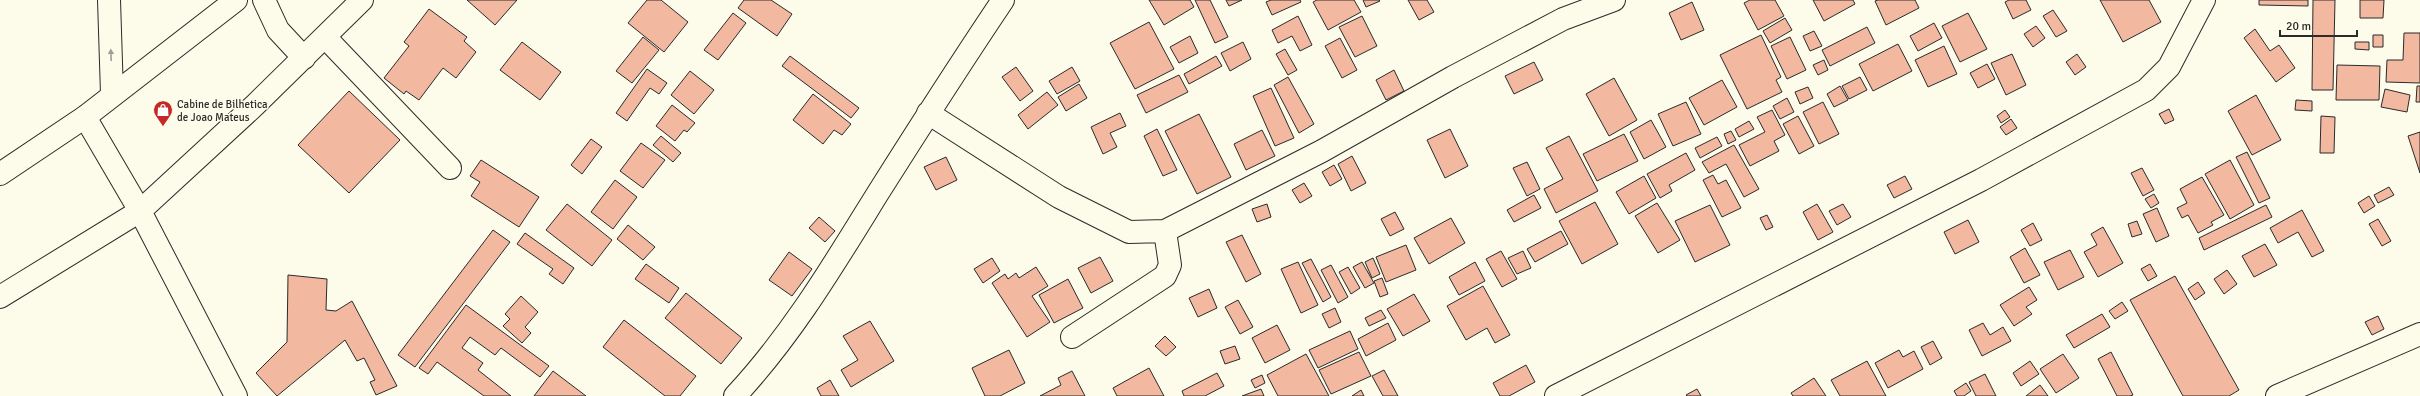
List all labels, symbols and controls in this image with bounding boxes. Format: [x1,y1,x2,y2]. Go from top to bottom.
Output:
scale bar [2280,12,2357,38]
text: 20 m [2286,19,2311,34]
one-way arrow [108,48,114,61]
place label: Cabine de Bilhetica de Joao Mateus [177,98,268,124]
shop icon: Cabine de Bilhetica de Joao Mateus [152,99,174,127]

